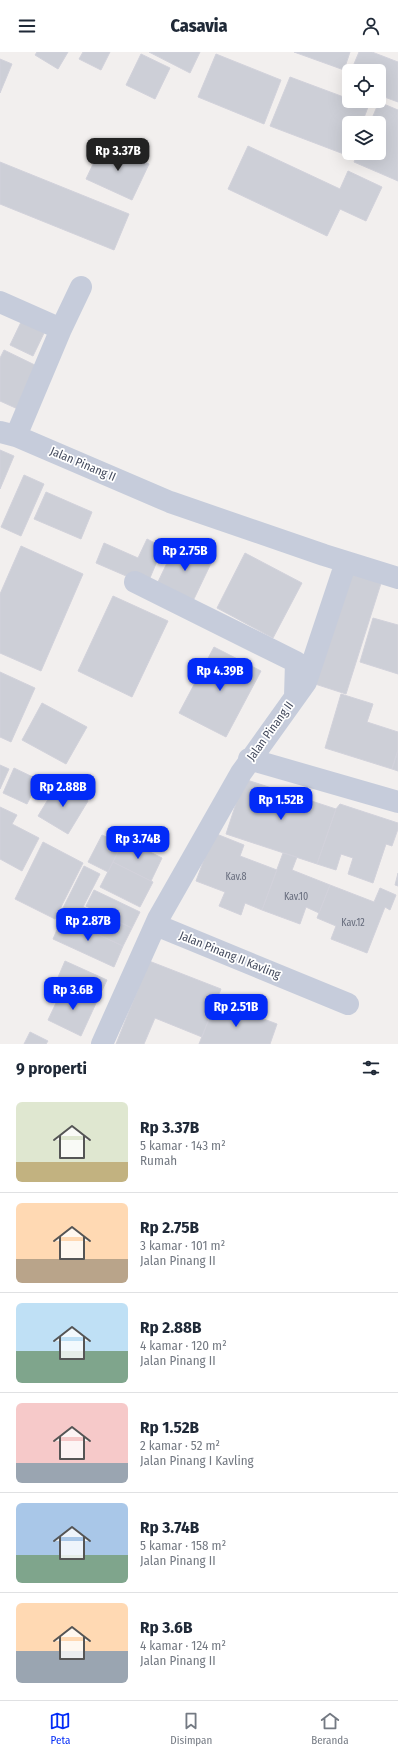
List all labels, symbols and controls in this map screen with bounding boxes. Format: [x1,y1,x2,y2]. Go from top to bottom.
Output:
icon: menu [16,15,38,37]
text: Casavia [170,15,228,37]
icon: person [360,15,382,37]
map controls [342,64,386,160]
button: locate [342,64,386,108]
button: layers [342,116,386,160]
pin: Rp 3.37B [77,138,159,172]
text: Rp 3.37B [95,143,141,158]
street label: Jalan Pinang II [48,444,118,484]
pin: Rp 2.75B [144,538,226,572]
text: Rp 2.75B [162,543,208,558]
pin: Rp 4.39B [179,658,261,692]
text: Rp 4.39B [197,663,243,678]
street label: Jalan Pinang II [244,699,296,763]
pin: Rp 2.88B [22,774,104,808]
text: Rp 2.88B [39,779,87,794]
pin: Rp 1.52B [240,787,322,821]
text: Rp 1.52B [258,792,304,807]
pin: Rp 3.74B [97,826,179,860]
text: Rp 3.74B [115,831,161,846]
house number: Kav.8 [225,871,247,883]
house number: Kav.10 [284,891,308,903]
pin: Rp 2.87B [47,908,129,942]
text: Rp 2.87B [65,913,111,928]
house number: Kav.12 [341,917,365,929]
street label: Jalan Pinang II Kavling [177,928,283,982]
pin: Rp 3.6B [36,977,110,1011]
text: Rp 3.6B [53,982,93,997]
pin: Rp 2.51B [195,994,277,1028]
text: Rp 2.51B [214,999,258,1014]
icon: filters [360,1057,382,1079]
text: 9 properti [16,1058,87,1079]
text: Rp 3.37B [140,1117,199,1138]
icon: home [48,1118,96,1166]
text: 5 kamar · 143 m² [140,1138,226,1153]
text: Rumah [140,1153,177,1168]
text: Rp 2.75B [140,1217,199,1238]
icon: home [48,1219,96,1267]
text: 3 kamar · 101 m² [140,1238,225,1253]
text: Jalan Pinang II [140,1253,216,1268]
text: Rp 2.88B [140,1317,202,1338]
icon: home [48,1319,96,1367]
text: 4 kamar · 120 m² [140,1338,227,1353]
text: Jalan Pinang II [140,1353,216,1368]
text: Rp 1.52B [140,1417,199,1438]
icon: home [48,1419,96,1467]
text: 2 kamar · 52 m² [140,1438,220,1453]
text: Jalan Pinang I Kavling [140,1453,254,1468]
text: Rp 3.74B [140,1517,199,1538]
icon: home [48,1519,96,1567]
text: 5 kamar · 158 m² [140,1538,226,1553]
text: Jalan Pinang II [140,1553,216,1568]
text: Rp 3.6B [140,1617,192,1638]
icon: home [48,1619,96,1667]
text: 4 kamar · 124 m² [140,1638,226,1653]
text: Jalan Pinang II [140,1653,216,1668]
tab: Peta [49,1710,71,1747]
tab: Disimpan [170,1710,212,1747]
tab: Beranda [311,1710,349,1747]

